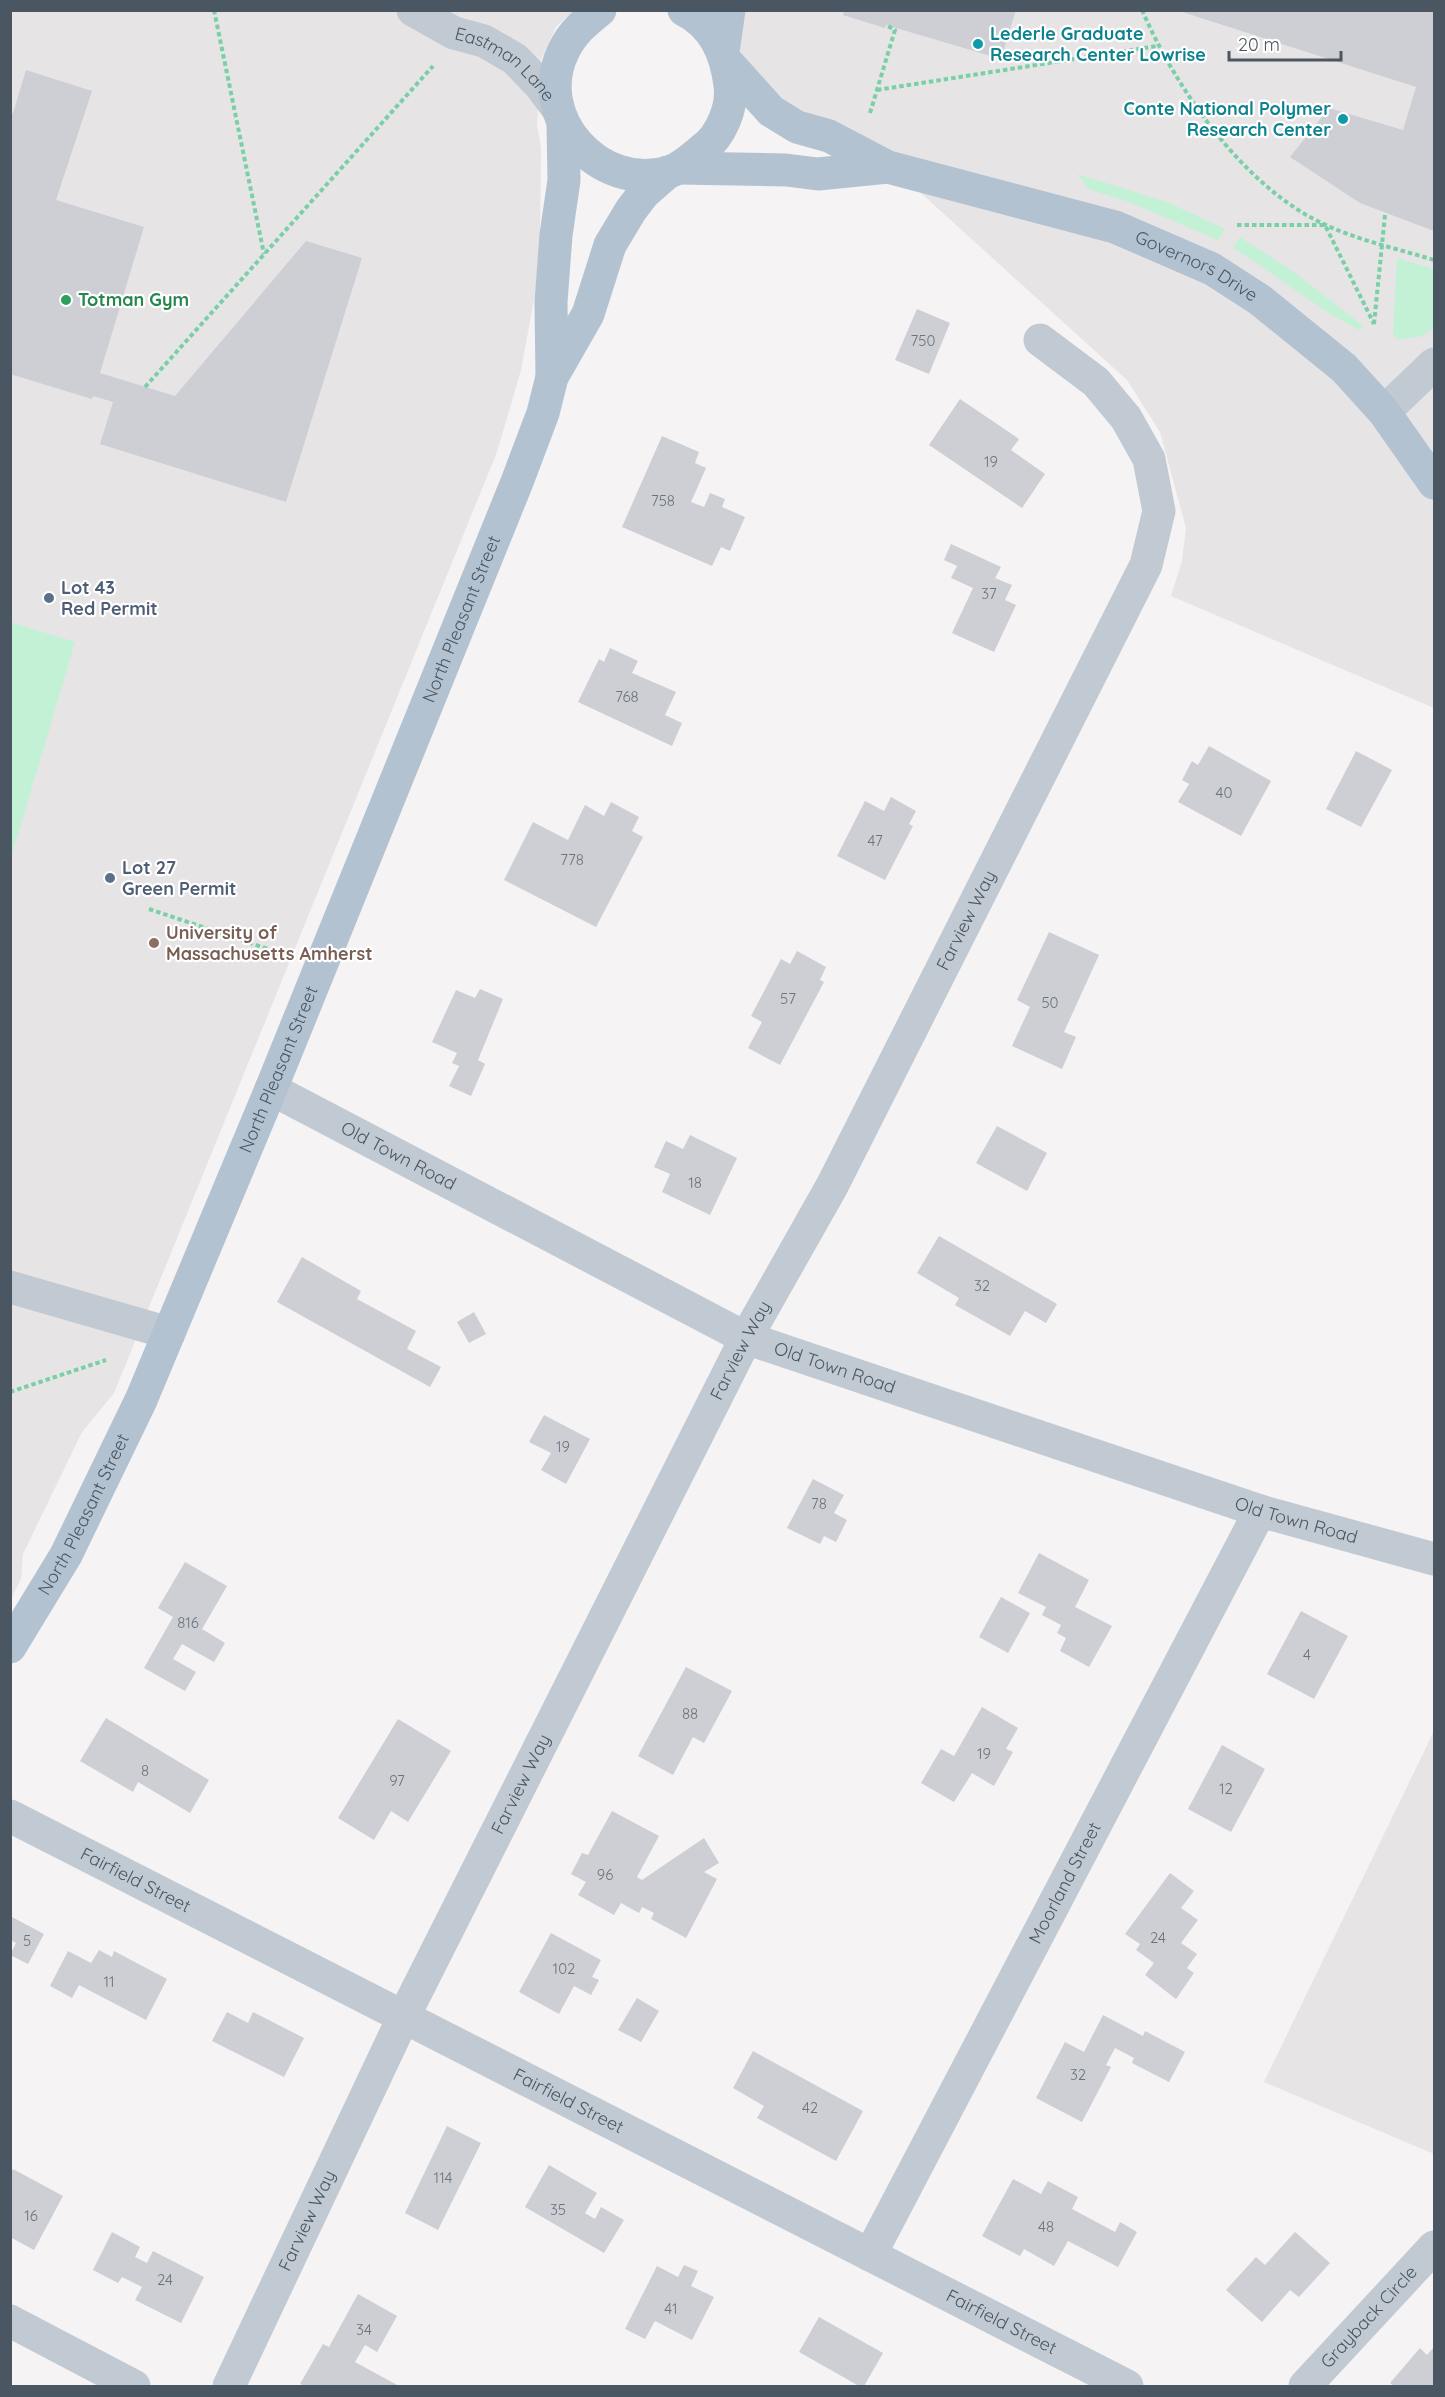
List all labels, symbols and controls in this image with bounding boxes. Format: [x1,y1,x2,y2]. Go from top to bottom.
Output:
street label: Eastman Lane [452,22,560,106]
place label: Lederle Graduate Research Center Lowrise [990,22,1206,66]
scale bar [1229,24,1342,62]
text: 20 m [1238,33,1280,56]
marker: Lederle Graduate Research Center Lowrise [971,37,985,51]
place label: Conte National Polymer Research Center [1123,97,1331,141]
marker: Conte National Polymer Research Center [1336,112,1350,126]
street label: Governors Drive [1132,225,1262,306]
place label: Totman Gym [78,288,189,311]
marker: Totman Gym [59,293,73,307]
house number: 750 [911,331,935,350]
house number: 19 [984,452,998,471]
house number: 758 [651,491,675,510]
street label: North Pleasant Street [417,532,505,706]
place label: Lot 43 Red Permit [61,576,158,620]
house number: 37 [981,584,997,603]
marker: Lot 43 Red Permit [42,591,56,605]
house number: 768 [615,687,639,706]
house number: 40 [1216,783,1232,802]
house number: 47 [867,831,883,850]
house number: 778 [560,850,584,869]
place label: Lot 27 Green Permit [122,856,236,900]
street label: Farview Way [931,866,1001,974]
marker: Lot 27 Green Permit [103,871,117,885]
place label: University of Massachusetts Amherst [166,921,373,965]
marker: University of Massachusetts Amherst [147,936,161,950]
street label: North Pleasant Street [234,982,323,1156]
house number: 57 [780,989,796,1008]
house number: 50 [1041,993,1059,1012]
street label: Old Town Road [337,1116,460,1195]
house number: 18 [688,1173,702,1192]
house number: 32 [974,1276,990,1295]
street label: Farview Way [705,1297,776,1404]
street label: Old Town Road [771,1336,899,1399]
street label: North Pleasant Street [32,1430,134,1599]
house number: 19 [556,1437,570,1456]
street label: Old Town Road [1232,1491,1360,1548]
house number: 78 [811,1494,827,1513]
house number: 816 [177,1613,199,1632]
house number: 4 [1303,1645,1311,1664]
house number: 88 [682,1704,698,1723]
street label: Farview Way [486,1730,555,1838]
house number: 19 [977,1744,991,1763]
house number: 8 [141,1761,149,1780]
house number: 97 [389,1771,405,1790]
house number: 12 [1219,1779,1233,1798]
street label: Moorland Street [1023,1818,1106,1948]
street label: Fairfield Street [77,1842,195,1917]
house number: 96 [597,1865,613,1884]
house number: 24 [1150,1928,1166,1947]
house number: 5 [23,1931,31,1950]
house number: 102 [553,1959,575,1978]
house number: 11 [103,1972,115,1991]
street label: Fairfield Street [510,2063,628,2138]
house number: 32 [1070,2065,1086,2084]
house number: 42 [802,2098,818,2117]
street label: Farview Way [273,2166,340,2275]
house number: 114 [434,2168,452,2187]
house number: 35 [550,2200,566,2219]
house number: 16 [24,2206,38,2225]
house number: 48 [1038,2217,1054,2236]
street label: Grayback Circle [1315,2261,1422,2373]
house number: 24 [157,2270,173,2289]
street label: Fairfield Street [942,2284,1061,2359]
house number: 41 [664,2299,678,2318]
house number: 34 [356,2320,372,2339]

